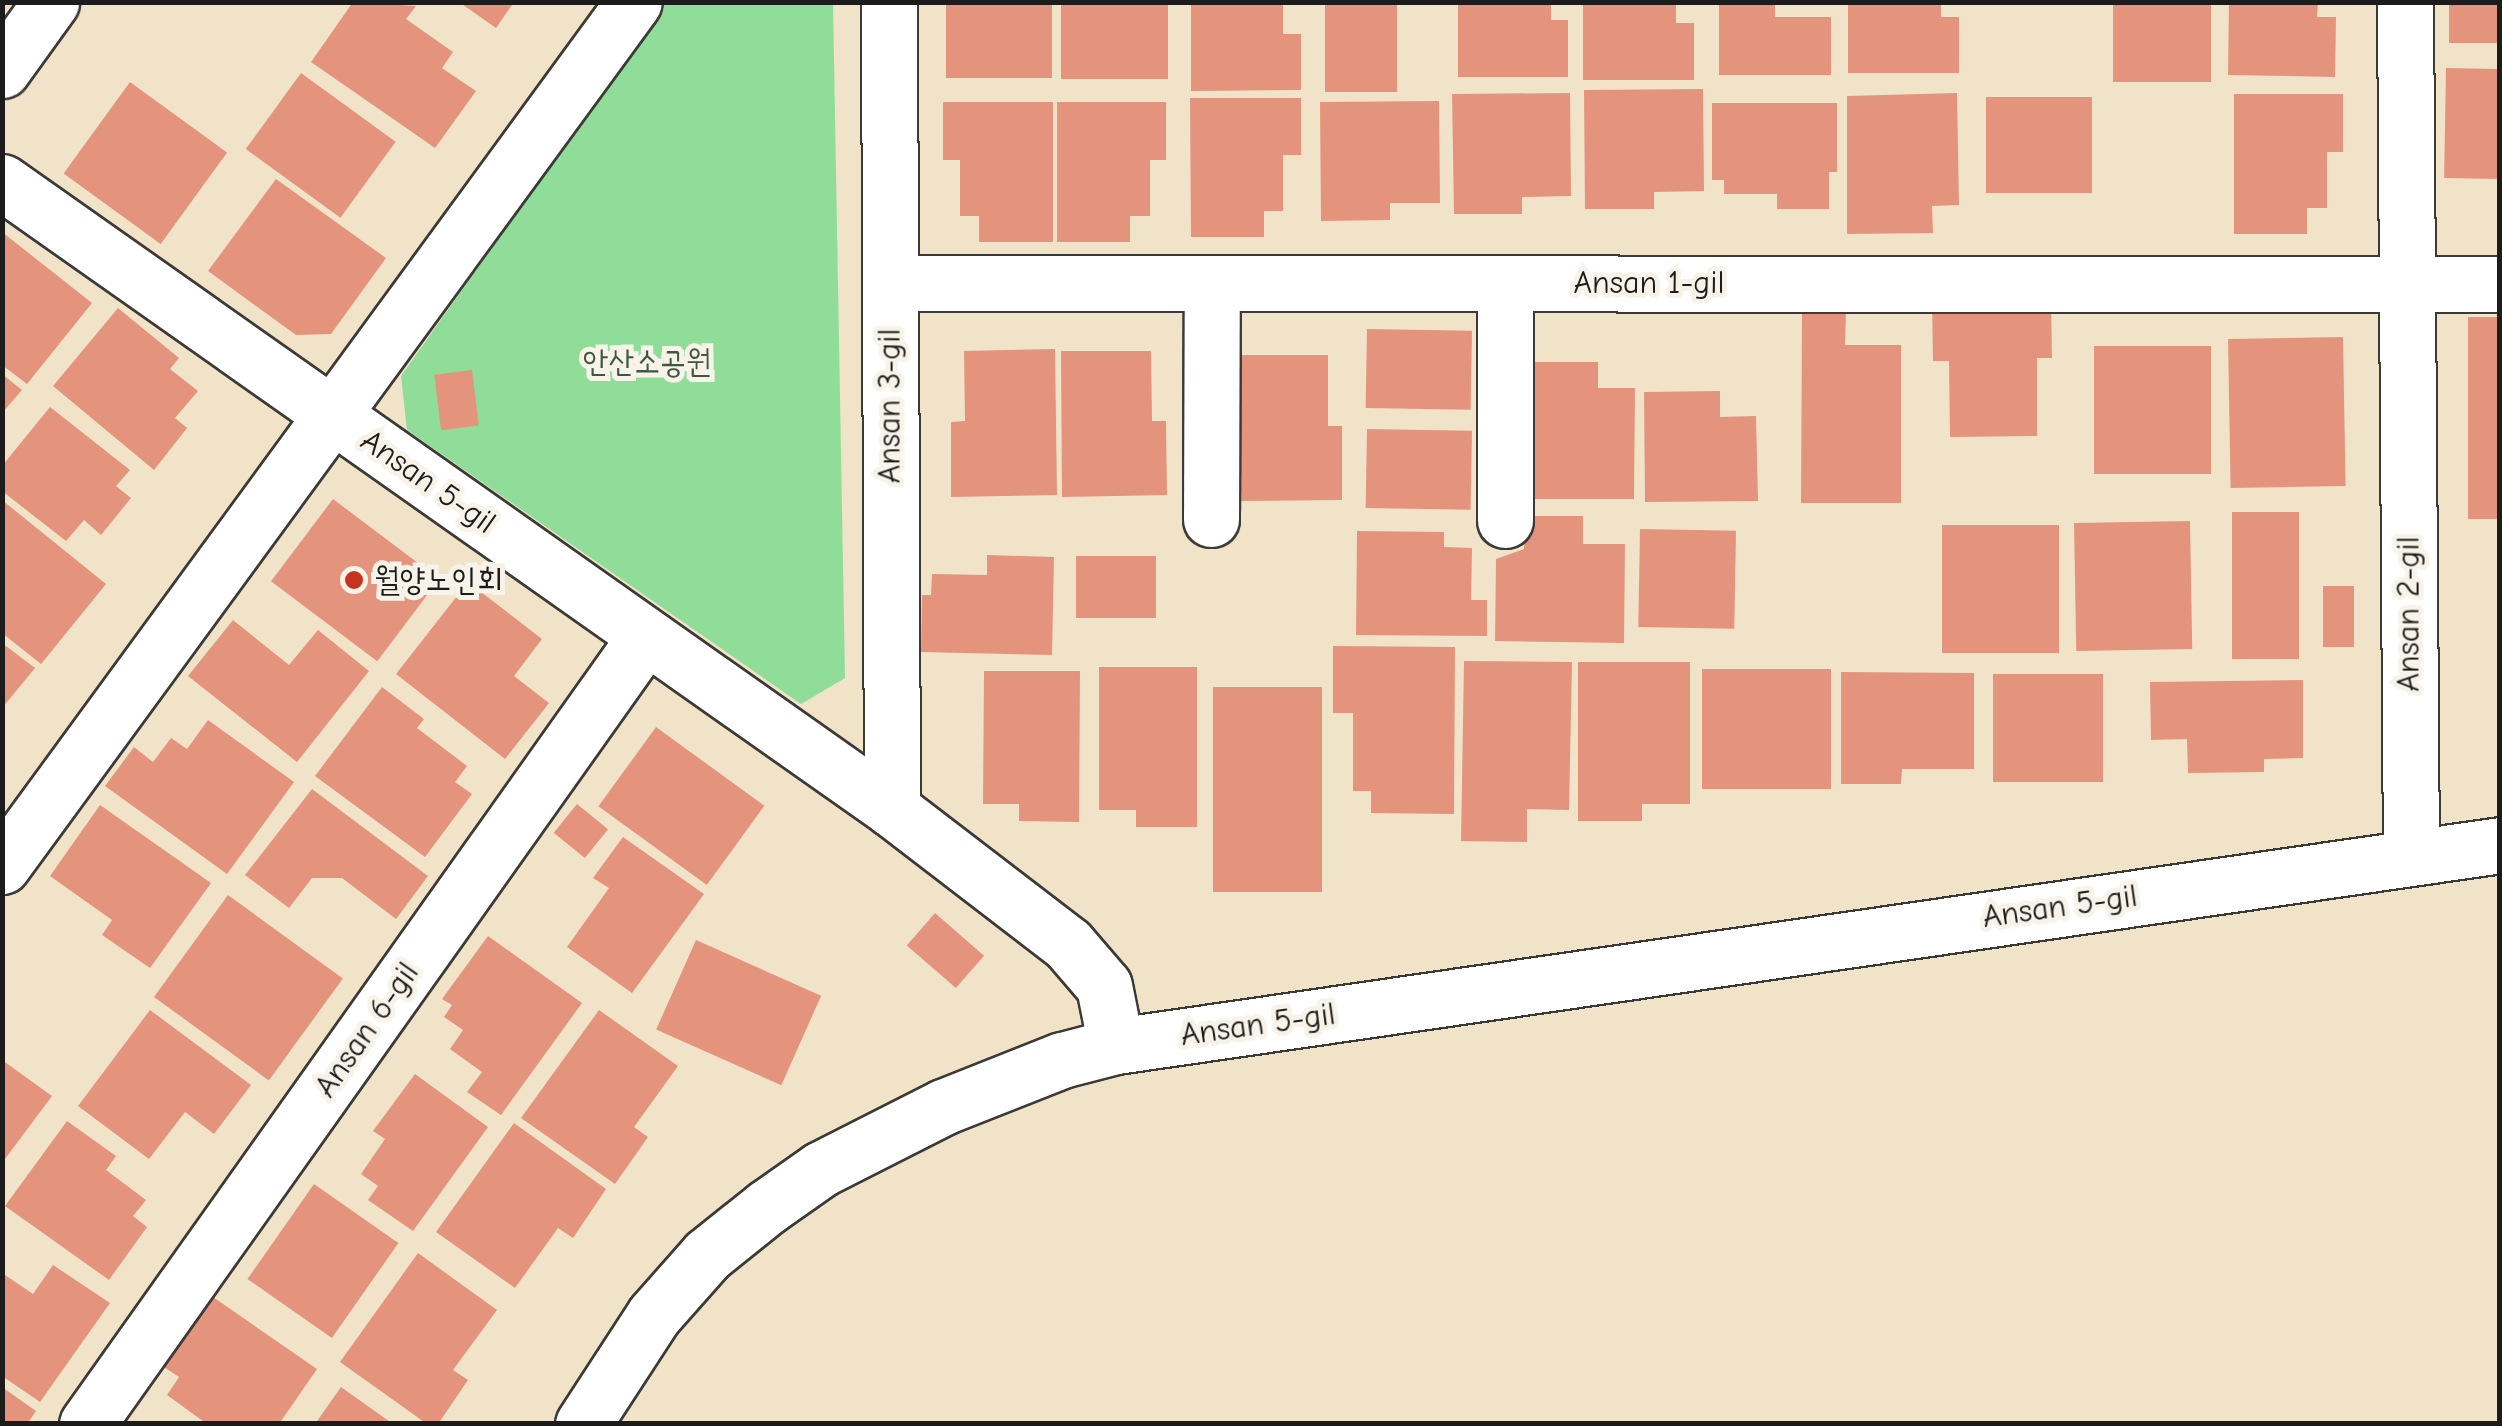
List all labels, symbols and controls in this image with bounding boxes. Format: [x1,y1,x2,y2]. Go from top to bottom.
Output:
street label: Ansan 1-gil [1573,264,1725,302]
street label: Ansan 3-gil [871,329,909,483]
park label: 안산소공원 [583,343,711,381]
street label: Ansan 5-gil [353,422,503,542]
street label: Ansan 2-gil [2390,536,2428,692]
place label: 월양노인회 [374,561,503,599]
marker: 월양노인회 [343,569,365,591]
street label: Ansan 5-gil [1980,877,2140,937]
street label: Ansan 6-gil [307,955,427,1105]
street label: Ansan 5-gil [1178,995,1338,1055]

